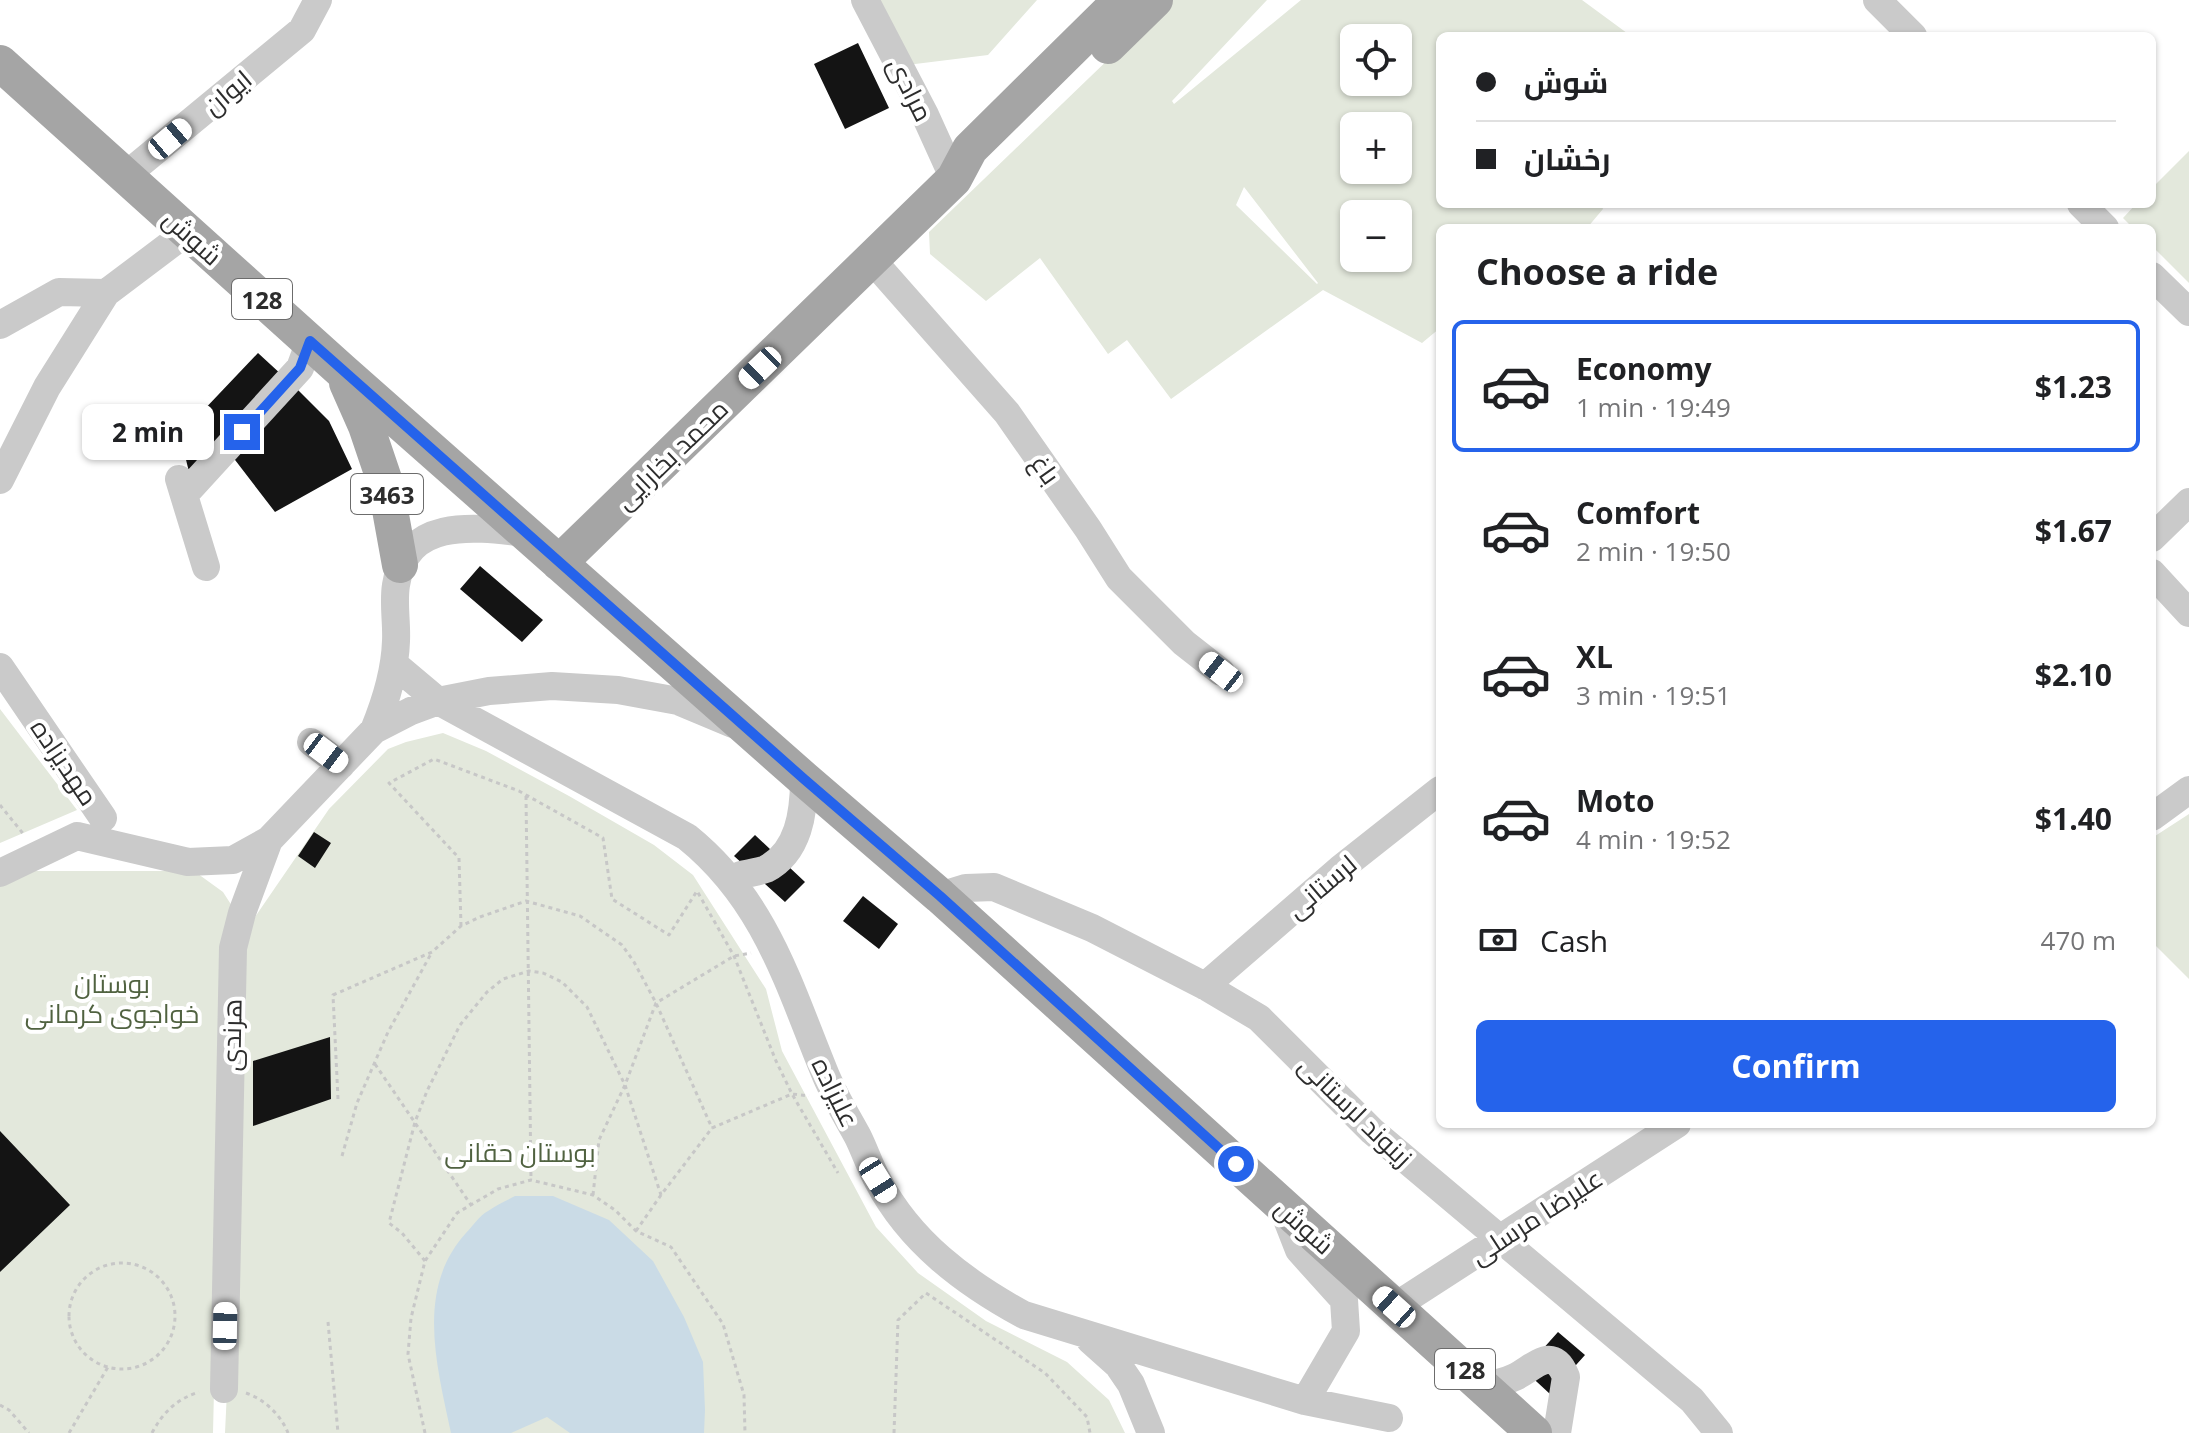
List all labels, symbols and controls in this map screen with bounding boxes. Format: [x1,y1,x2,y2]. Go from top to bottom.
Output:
map controls [1340,24,1412,272]
button: locate [1340,24,1412,96]
street label: مرادی [880,51,942,127]
street label: ایوان [195,61,259,123]
text: شوش [1524,61,1608,102]
button: + [1340,112,1412,184]
car [144,114,196,164]
text: رخشان [1524,138,1610,179]
button: − [1340,200,1412,272]
street label: شوش [156,201,230,273]
text: Choose a ride [1476,247,1718,296]
road number: 128 [232,279,292,319]
car [734,343,786,393]
text: Economy [1576,348,1712,389]
icon: car [1480,350,1552,422]
text: $1.23 [2035,366,2112,407]
text: 1 min · 19:49 [1576,389,1731,425]
street label: محمد بخارایی [606,391,736,517]
callout: 2 min [82,404,214,460]
text: 2 min [112,414,184,450]
route end [224,414,260,450]
street label: باغ [1023,447,1069,491]
road number: 3463 [351,474,423,514]
text: Comfort [1576,492,1700,533]
icon: car [1480,494,1552,566]
text: $1.67 [2035,510,2112,551]
text: 2 min · 19:50 [1576,533,1731,569]
text: XL [1576,636,1613,677]
icon: car [1480,638,1552,710]
car [1195,648,1247,696]
text: $2.10 [2035,654,2112,695]
text: 3 min · 19:51 [1576,677,1731,713]
street label: مهدیزاده [23,712,107,812]
car [300,729,352,777]
text: Moto [1576,780,1654,821]
icon: car [1480,782,1552,854]
text: $1.40 [2035,798,2112,839]
text: 4 min · 19:52 [1576,821,1731,857]
street label: لرستانی [1278,846,1364,926]
icon: cash [1476,918,1520,962]
text: Cash [1540,920,1608,961]
text: 470 m [2041,922,2116,958]
park label: بوستان خواجوی کرمانی [25,965,199,1031]
street label: هرندی [212,998,250,1072]
button: Confirm [1476,1020,2116,1112]
street label: زینوند لرستانی [1291,1047,1421,1175]
street label: علیزاده [804,1051,868,1133]
park label: بوستان حقانی [444,1134,596,1170]
route start [1218,1146,1254,1182]
car [855,1153,901,1207]
street label: علیرضا مرسلی [1463,1160,1609,1272]
street label: شوش [1268,1190,1342,1262]
car [1368,1282,1420,1332]
car [213,1302,237,1350]
road number: 128 [1435,1349,1495,1389]

